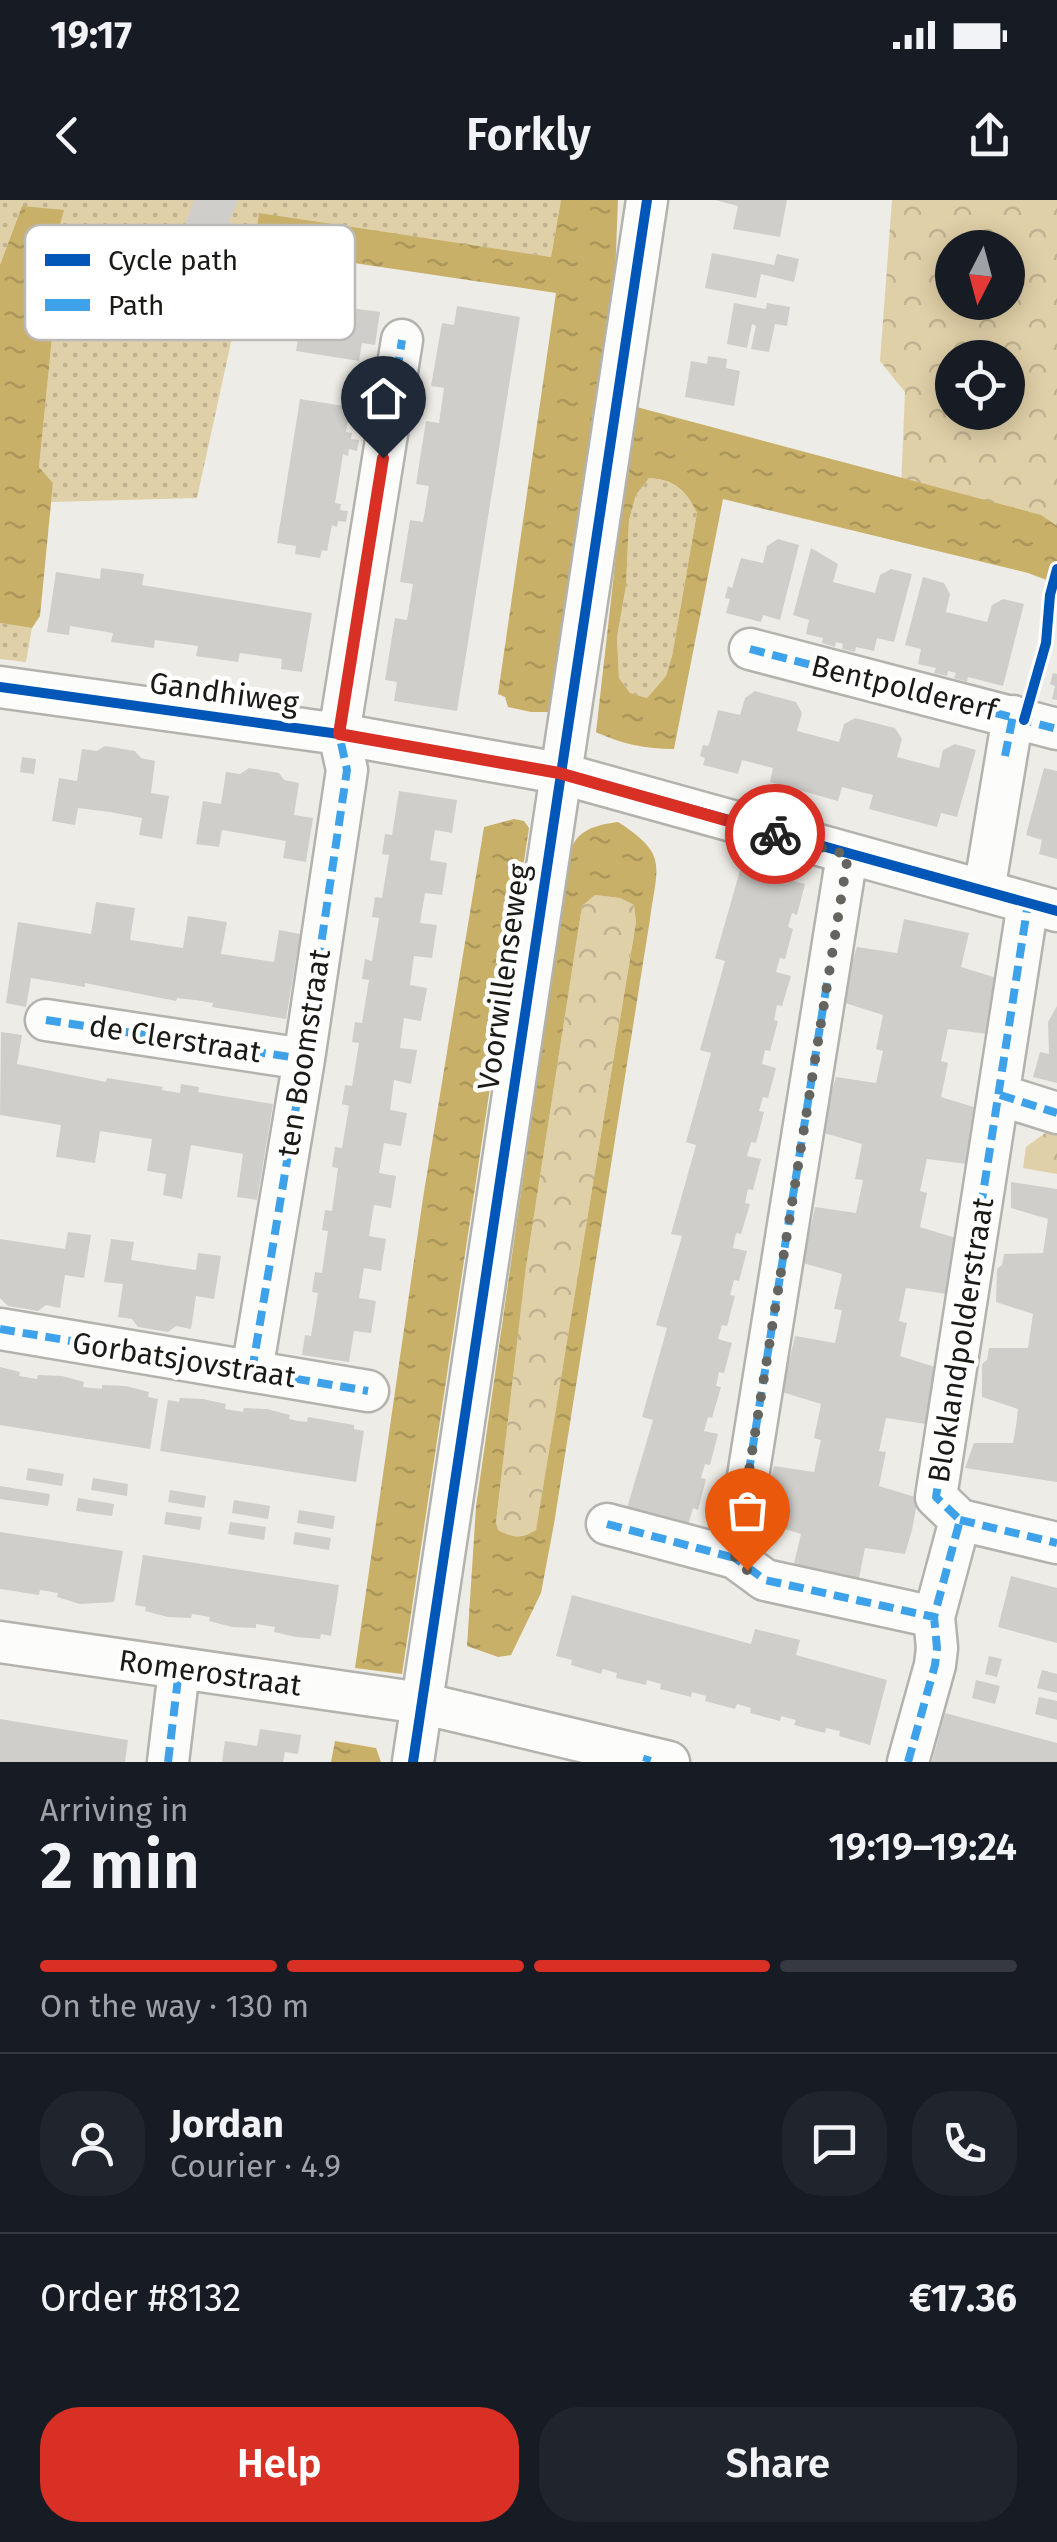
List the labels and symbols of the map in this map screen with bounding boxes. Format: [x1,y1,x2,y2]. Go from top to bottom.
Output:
legend [25,225,355,340]
north arrow [935,230,1025,320]
text: Cycle path [108,244,238,277]
text: Path [108,289,164,322]
pin [341,356,426,459]
street label: Bentpoldererf [807,648,1002,729]
street label: Gandhiweg [147,665,301,721]
courier [725,784,825,884]
street label: Voorwillenseweg [470,861,538,1092]
street label: ten Boomstraat [270,946,338,1159]
street label: de Clerstraat [86,1008,264,1070]
street label: Bloklandpolderstraat [921,1195,1001,1485]
street label: Gorbatsjovstraat [70,1325,298,1395]
pin [705,1468,790,1571]
street label: Romerostraat [116,1642,304,1704]

